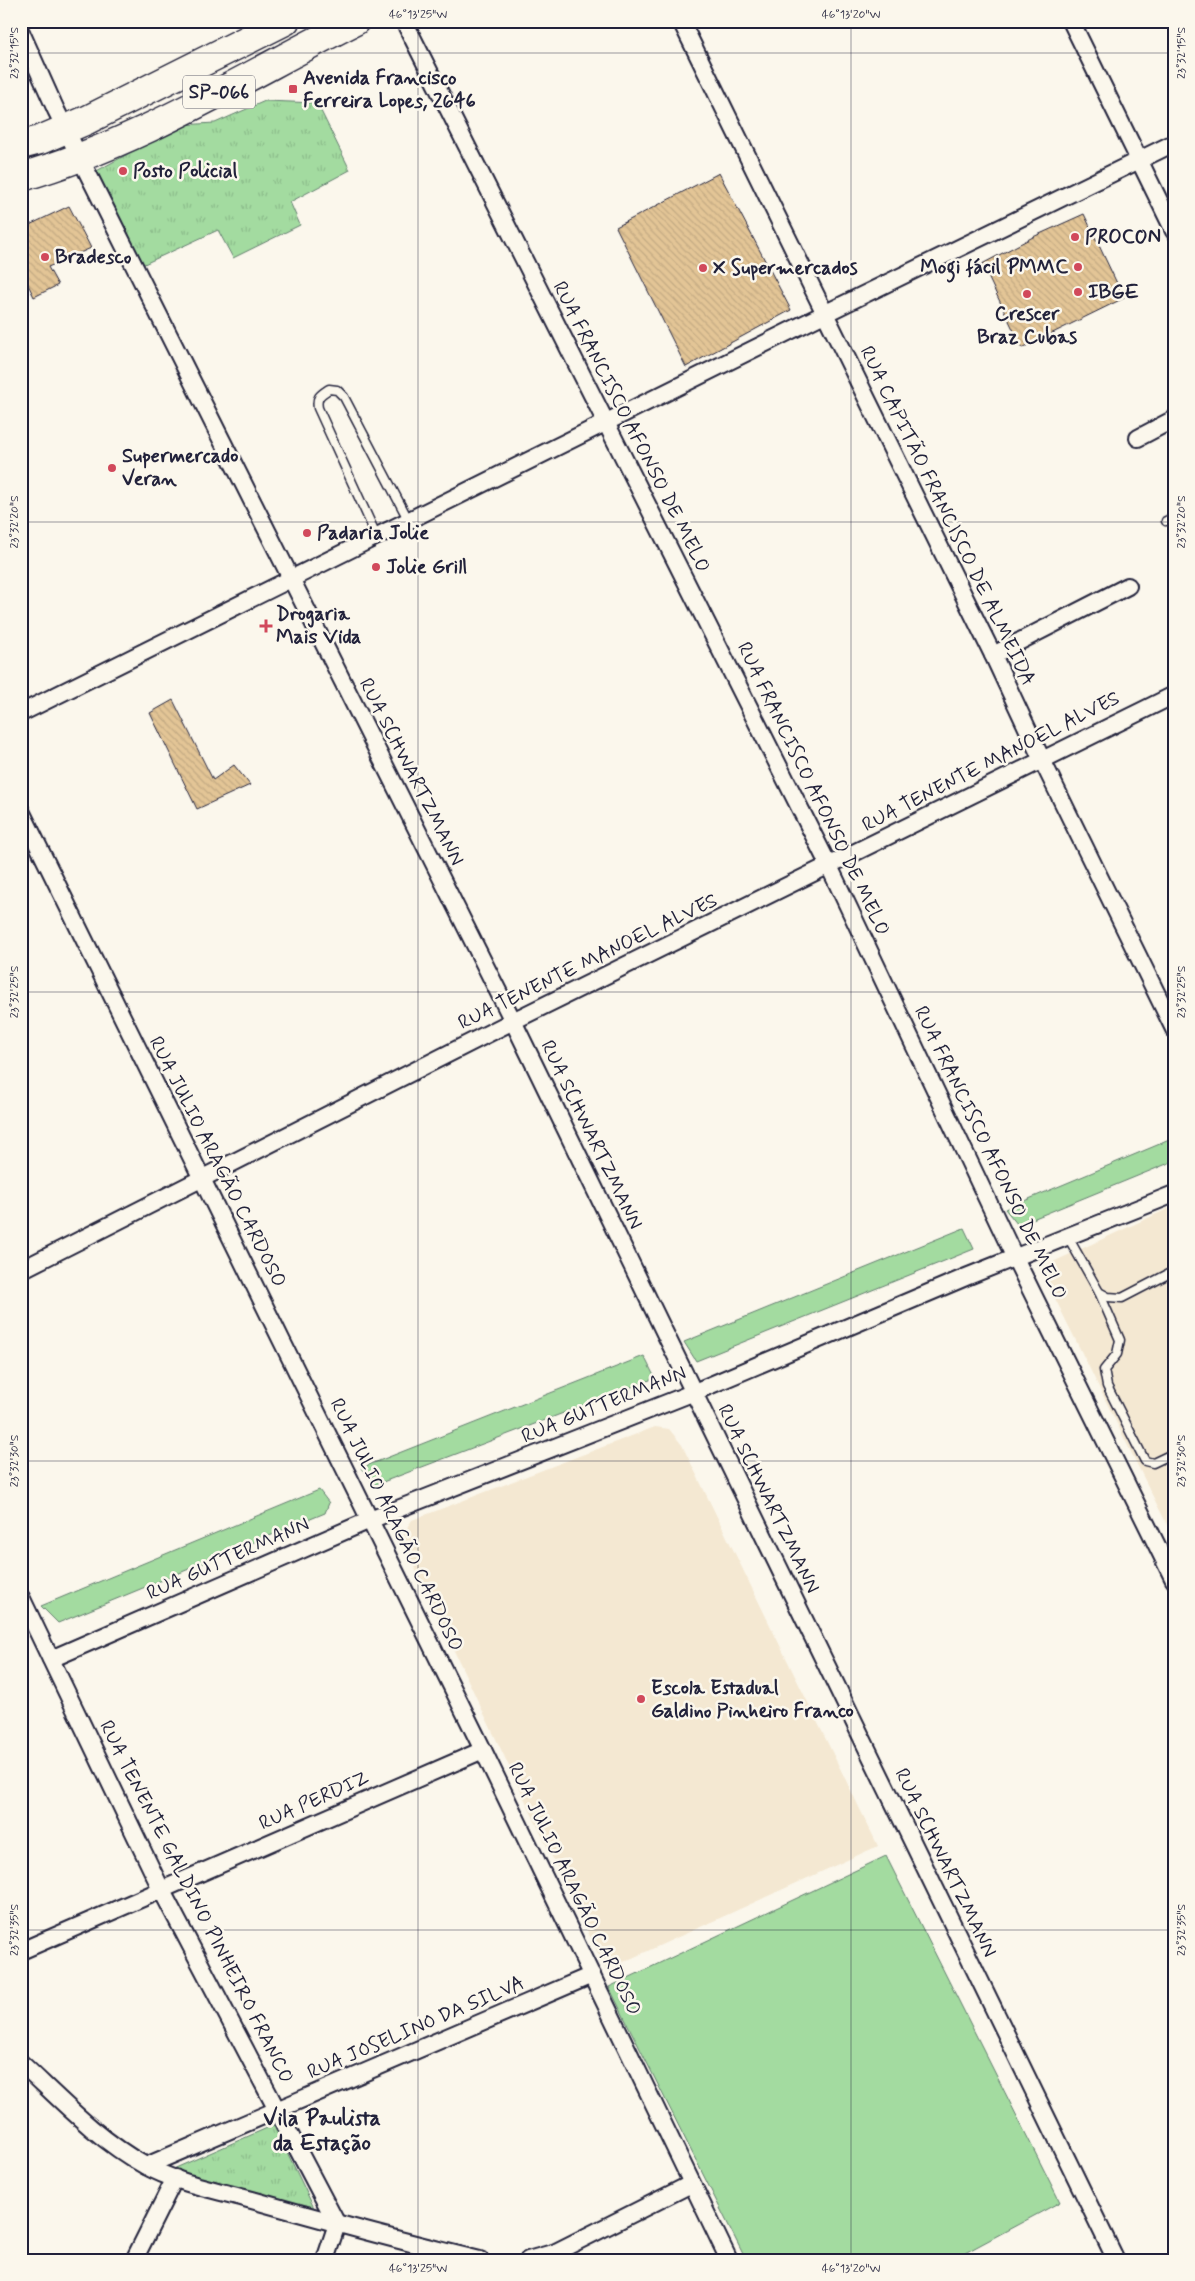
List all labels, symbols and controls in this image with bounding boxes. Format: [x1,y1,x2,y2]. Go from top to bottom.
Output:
text: 46°13'25"W [389,7,447,23]
text: 46°13'20"W [822,7,880,23]
text: 23°32'15"S [7,27,23,79]
text: 23°32'15"S [1174,27,1190,79]
place label: Avenida Francisco Ferreira Lopes, 2646 [303,65,476,115]
road number: SP-066 [183,75,255,108]
marker: Avenida Francisco Ferreira Lopes, 2646 [287,83,299,95]
place label: Posto Policial [133,158,237,185]
marker: Posto Policial [117,165,129,177]
place label: PROCON [1085,224,1161,251]
marker: PROCON [1069,231,1081,243]
place label: Bradesco [55,244,132,271]
marker: Bradesco [39,251,51,263]
place label: Mogi fácil PMMC [920,254,1068,283]
place label: X Supermercados [713,255,858,282]
marker: Mogi fácil PMMC [1072,261,1084,273]
marker: X Supermercados [697,262,709,274]
street label: RUA FRANCISCO AFONSO DE MELO [546,277,716,577]
place label: IBGE [1088,279,1139,306]
marker: IBGE [1072,286,1084,298]
marker: Crescer Braz Cubas [1021,288,1033,300]
place label: Crescer Braz Cubas [977,301,1077,351]
street label: RUA CAPITÃO FRANCISCO DE ALMEIDA [853,342,1041,690]
place label: Supermercado Veran [122,443,238,493]
marker: Supermercado Veran [106,462,118,474]
text: 23°32'20"S [7,495,23,549]
text: 23°32'20"S [1174,495,1190,549]
place label: Padaria Jolie [317,520,429,547]
marker: Padaria Jolie [301,527,313,539]
place label: Jolie Grill [386,554,467,581]
marker: Jolie Grill [370,561,382,573]
place label: Drogaria Mais Vida [276,601,361,651]
marker: Drogaria Mais Vida [260,620,272,632]
street label: RUA FRANCISCO AFONSO DE MELO [730,638,896,940]
street label: RUA SCHWARTZMANN [352,674,470,870]
street label: RUA TENENTE MANOEL ALVES [858,685,1124,839]
street label: RUA TENENTE MANOEL ALVES [454,887,722,1037]
text: 23°32'25"S [7,965,23,1018]
text: 23°32'25"S [1174,965,1190,1018]
street label: RUA FRANCISCO AFONSO DE MELO [907,1002,1073,1304]
street label: RUA JULIO ARAGÃO CARDOSO [142,1032,292,1292]
street label: RUA SCHWARTZMANN [533,1036,649,1234]
street label: RUA GUTTERMANN [518,1360,690,1450]
street label: RUA JULIO ARAGÃO CARDOSO [323,1394,469,1656]
street label: RUA SCHWARTZMANN [710,1400,826,1598]
text: 23°32'30"S [7,1434,23,1487]
text: 23°32'30"S [1174,1434,1190,1487]
street label: RUA GUTTERMANN [142,1511,314,1607]
place label: Escola Estadual Galdino Pinheiro Franco [651,1675,854,1725]
marker: Escola Estadual Galdino Pinheiro Franco [635,1693,647,1705]
street label: RUA TENENTE GALDINO PINHEIRO FRANCO [92,1716,300,2088]
street label: RUA JULIO ARAGÃO CARDOSO [501,1758,647,2020]
street label: RUA SCHWARTZMANN [887,1764,1003,1962]
street label: RUA PERDIZ [255,1765,373,1837]
text: 23°32'35"S [7,1904,23,1956]
text: 23°32'35"S [1174,1904,1190,1956]
street label: RUA JOSELINO DA SILVA [303,1970,529,2086]
district label: Vila Paulista da Estação [263,2105,381,2158]
text: 46°13'25"W [389,2261,447,2277]
text: 46°13'20"W [822,2261,880,2277]

